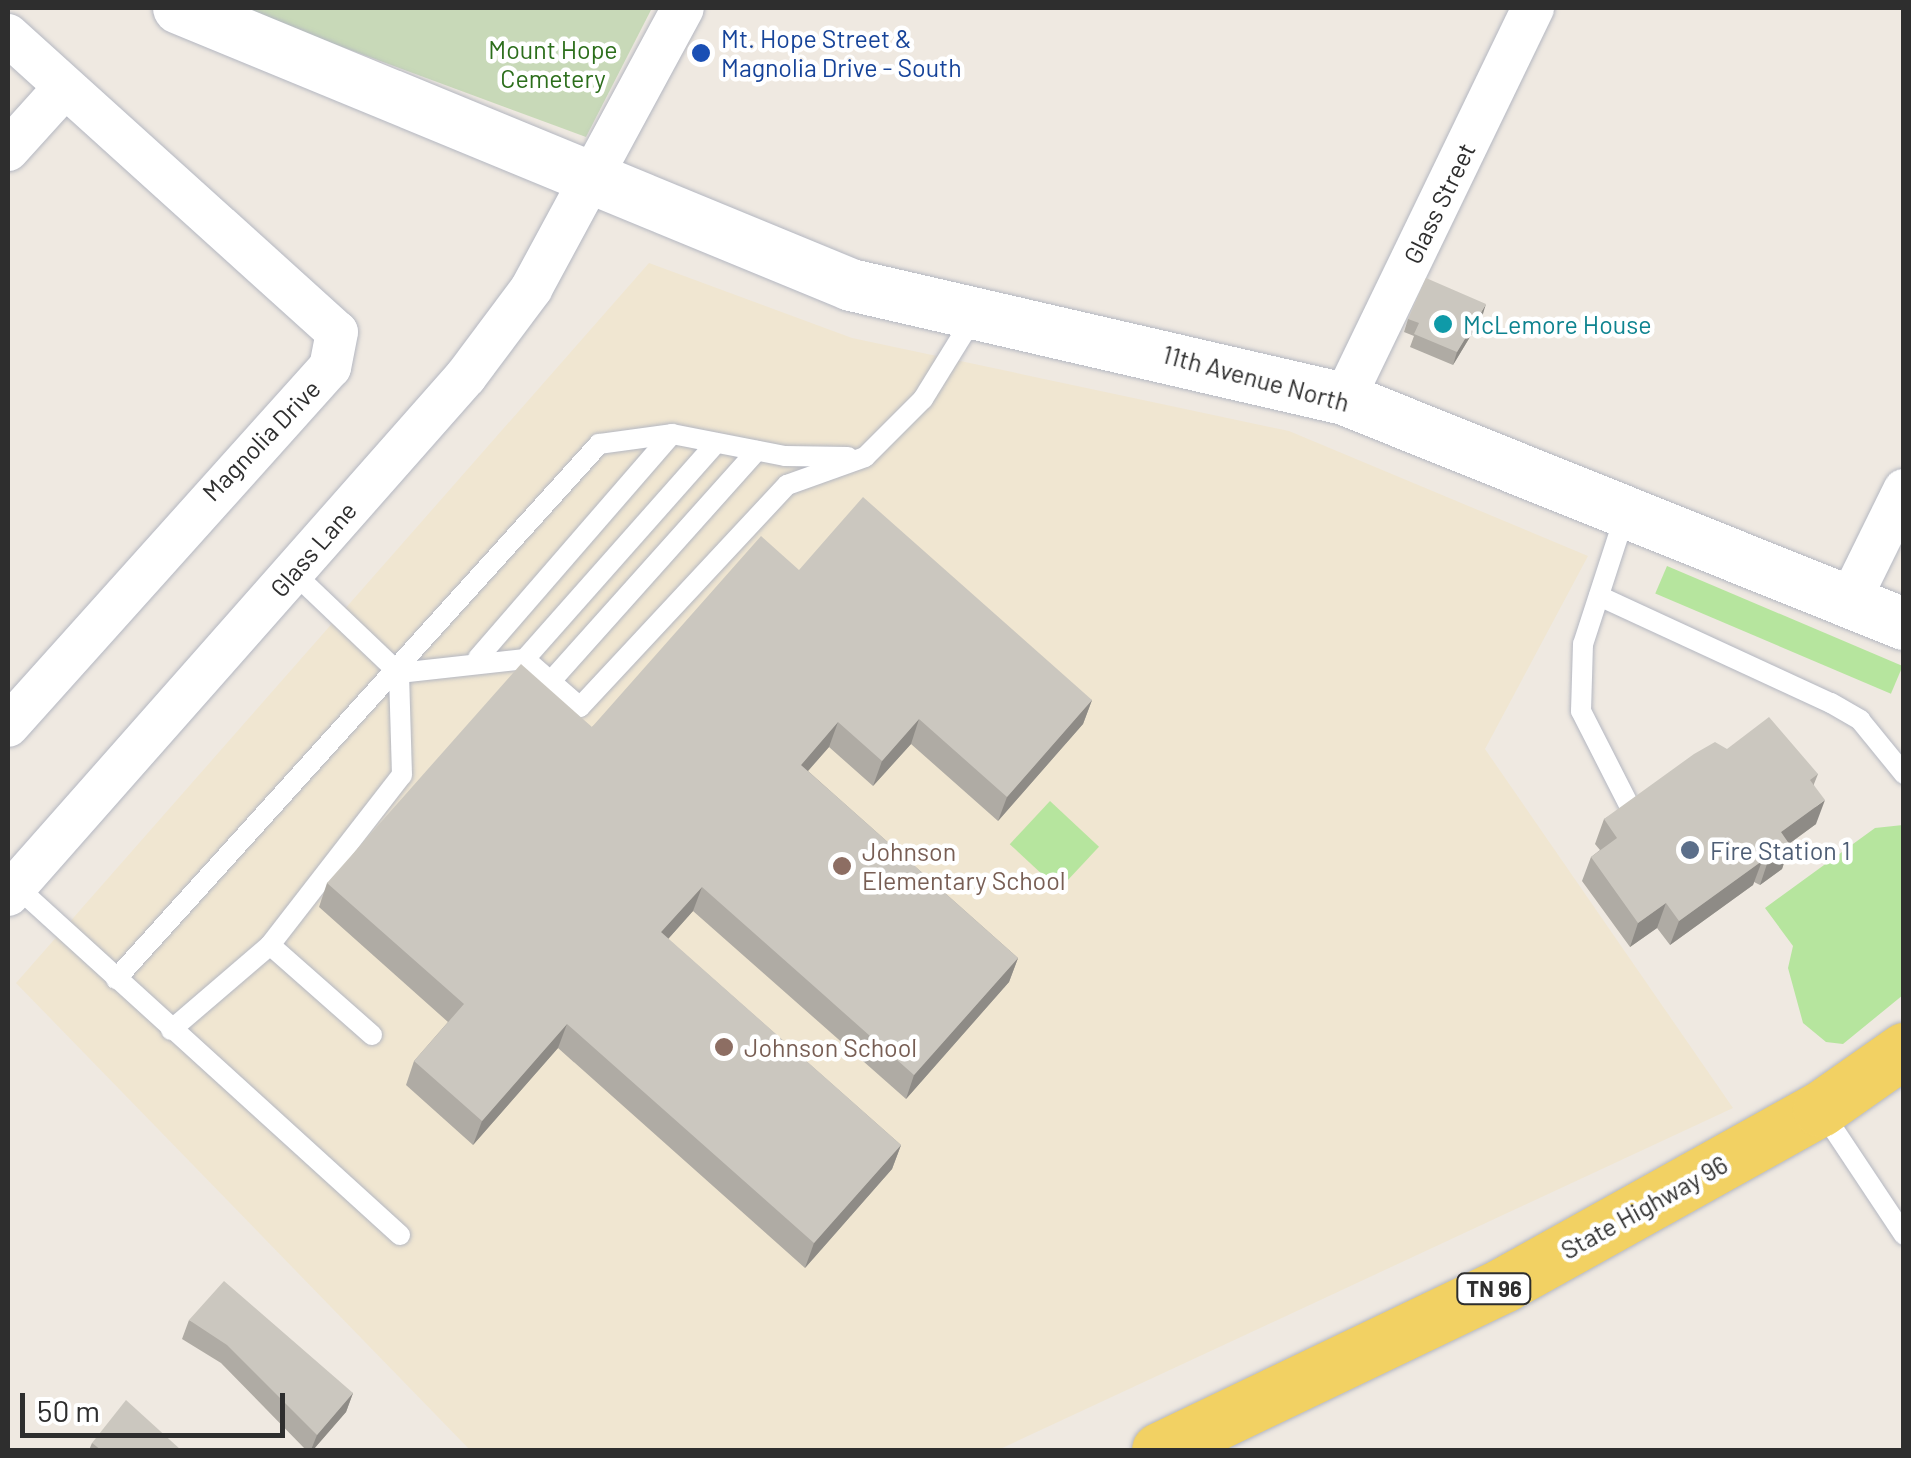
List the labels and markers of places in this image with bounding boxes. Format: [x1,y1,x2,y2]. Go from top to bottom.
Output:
place label: Mt. Hope Street & Magnolia Drive - South [721,24,962,83]
marker: Mt. Hope Street & Magnolia Drive - South [690,42,712,64]
place label: McLemore House [1463,309,1652,339]
marker: McLemore House [1432,313,1454,335]
place label: Fire Station 1 [1710,835,1851,865]
place label: Johnson Elementary School [862,837,1066,896]
marker: Fire Station 1 [1679,839,1701,861]
marker: Johnson Elementary School [831,855,853,877]
place label: Johnson School [744,1032,917,1062]
marker: Johnson School [713,1036,735,1058]

